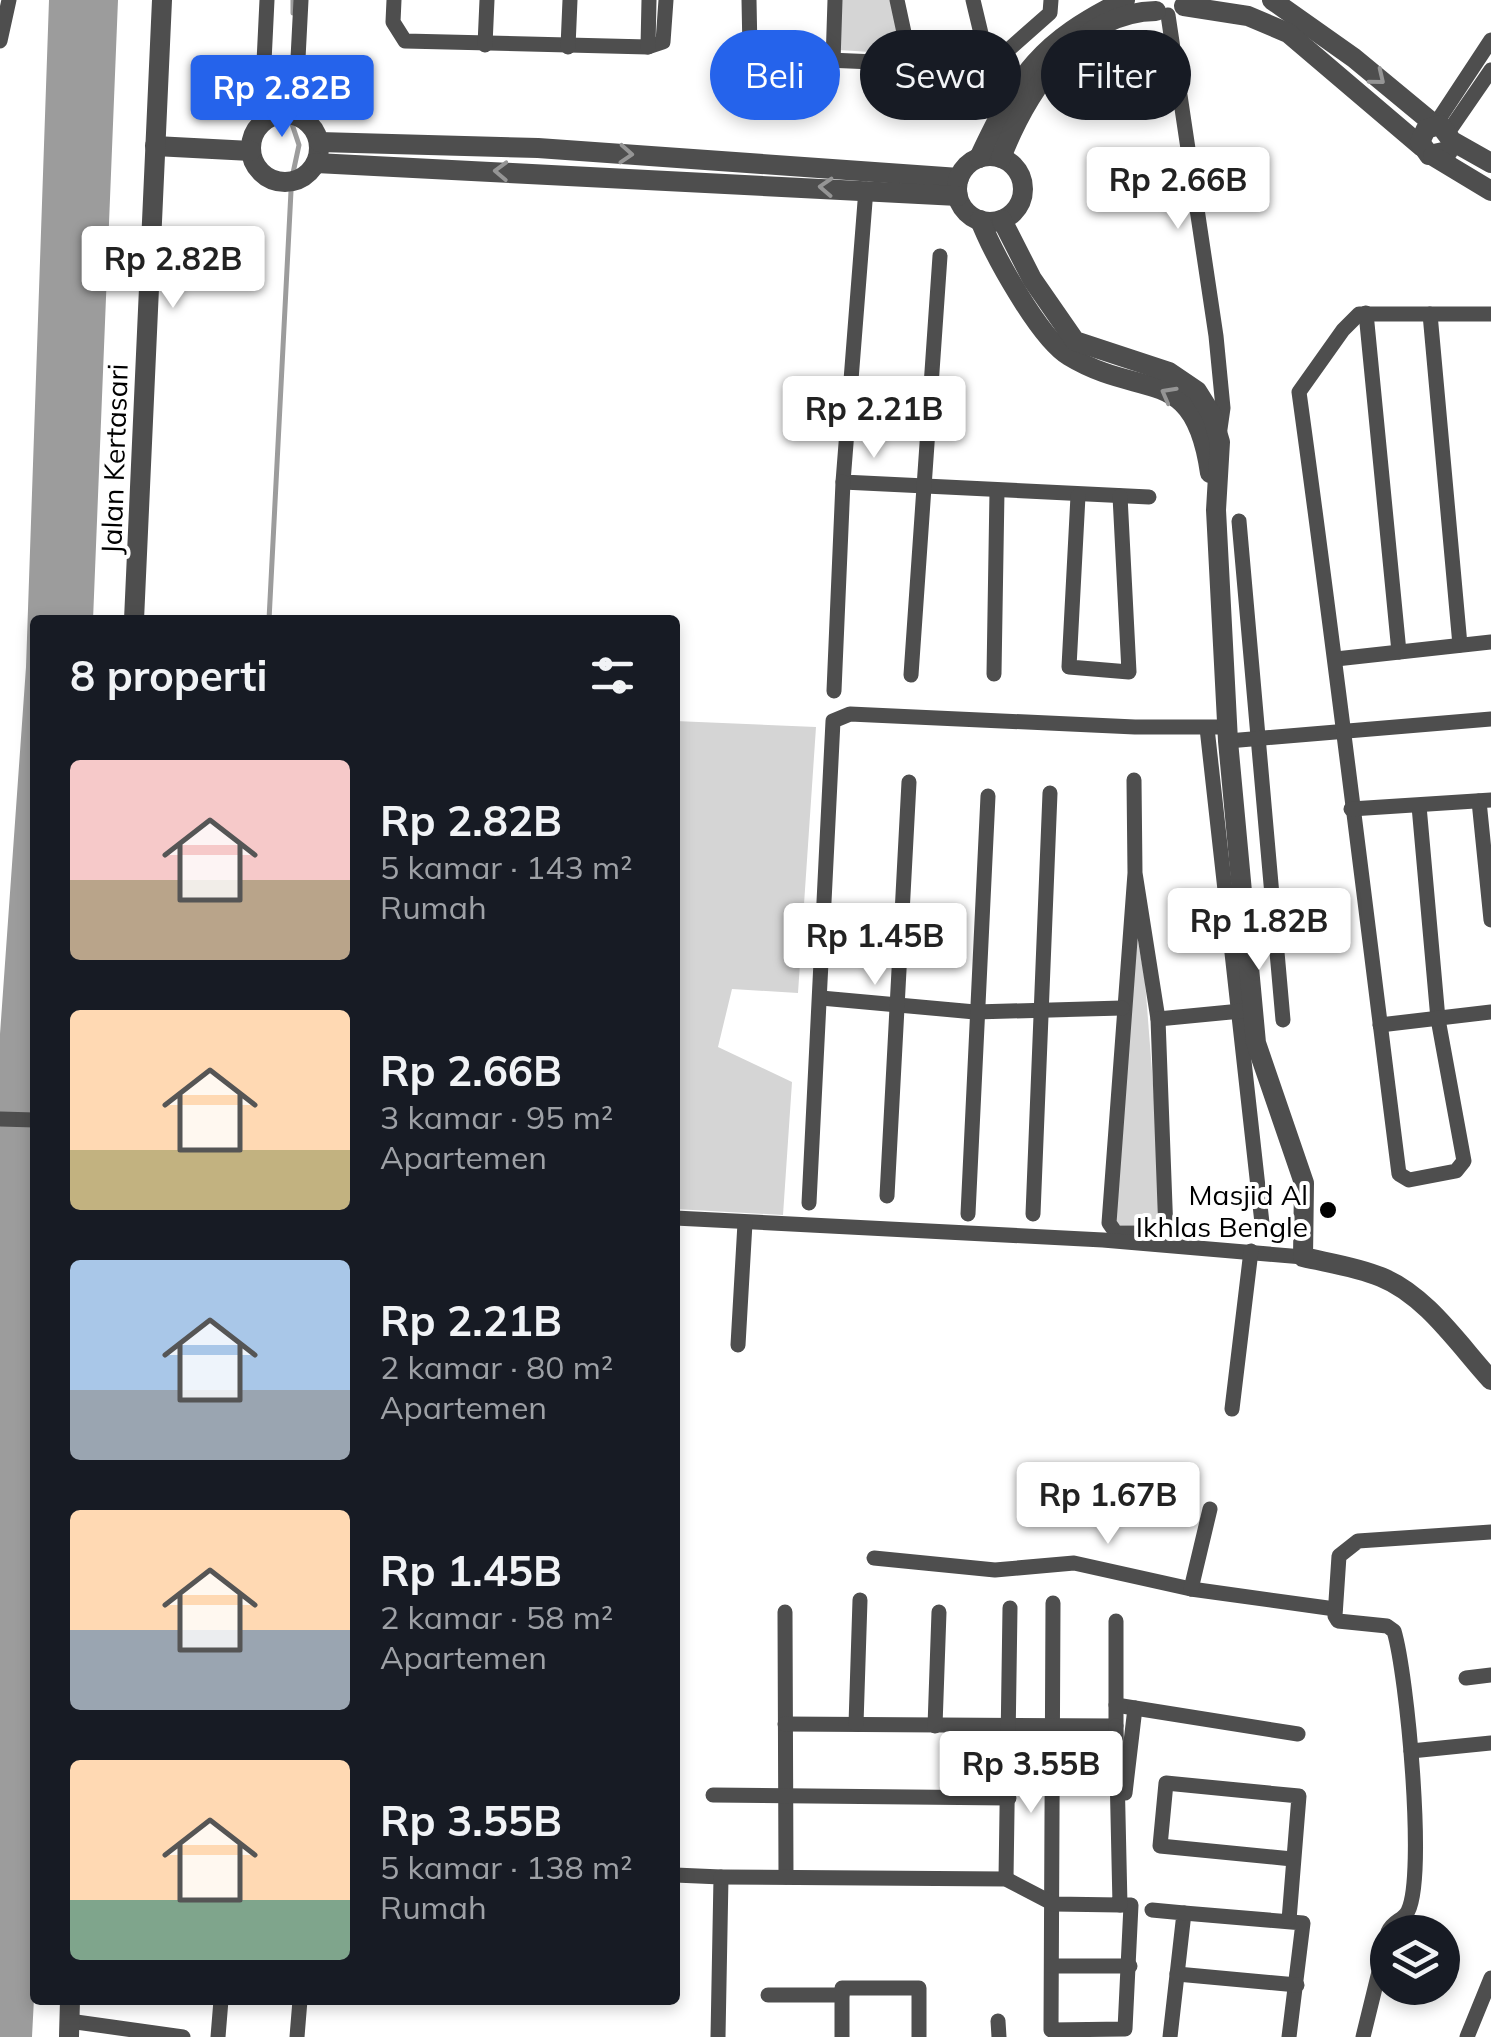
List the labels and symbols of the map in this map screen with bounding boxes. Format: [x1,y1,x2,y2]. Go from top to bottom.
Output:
pin: Rp 2.82B [179,55,385,140]
one-way arrow [1367,66,1385,84]
one-way arrow [618,143,634,164]
pin: Rp 2.66B [1075,147,1281,232]
one-way arrow [493,161,509,182]
one-way arrow [817,176,833,197]
pin: Rp 2.82B [70,226,276,311]
street label: Jalan Kertasari [93,363,135,555]
pin: Rp 2.21B [771,376,977,461]
one-way arrow [1161,387,1179,407]
pin: Rp 1.82B [1156,888,1362,973]
pin: Rp 1.45B [772,903,978,988]
place label: Masjid Al Ikhlas Bengle [1136,1177,1308,1244]
marker: Masjid Al Ikhlas Bengle [1317,1199,1339,1221]
pin: Rp 1.67B [1005,1462,1211,1547]
pin: Rp 3.55B [928,1731,1134,1816]

